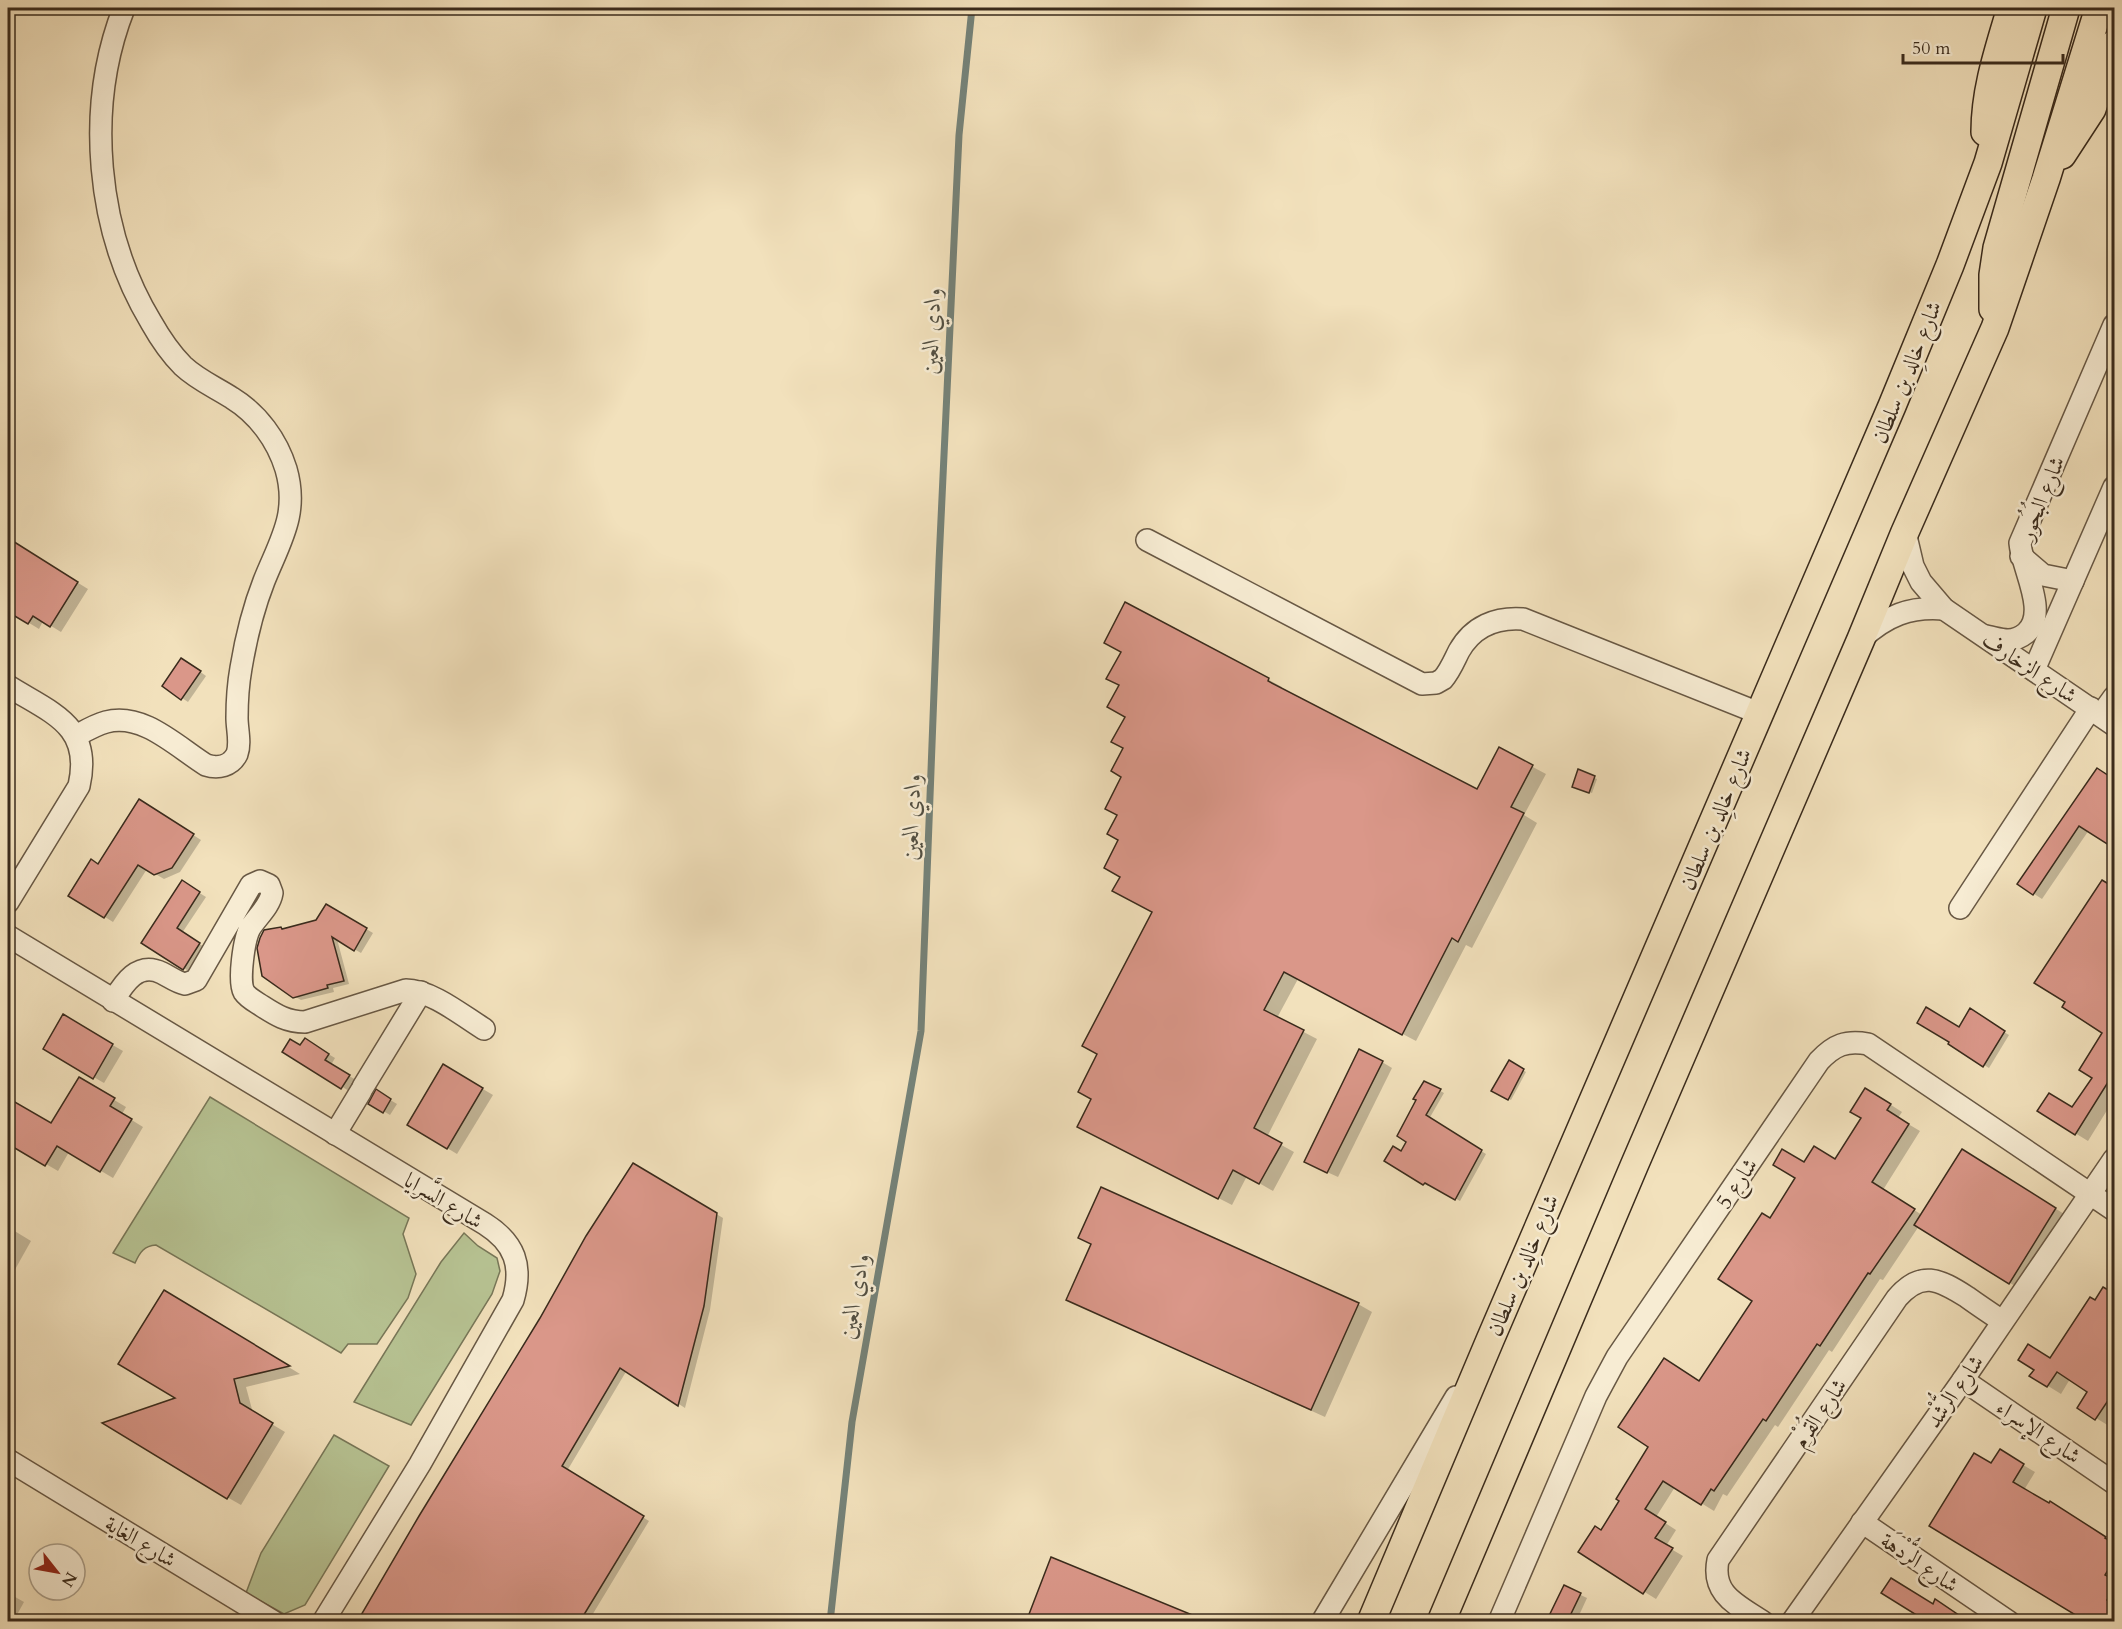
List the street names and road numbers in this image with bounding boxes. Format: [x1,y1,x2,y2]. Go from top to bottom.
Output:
street label: شارع خالِد بن سلطان [1865,297,1952,449]
street label: شارع البُحُور [2007,451,2075,548]
street label: شارع الزخارف [1974,625,2083,713]
street label: شارع خالِد بن سلطان [1673,744,1762,896]
street label: شارع 5 [1709,1152,1767,1217]
street label: شارع السَّرايا [397,1162,491,1239]
street label: شارع خالِد بن سلطان [1480,1190,1569,1342]
street label: شارع الرُّشْد [1913,1345,1993,1436]
street label: شارع القُرْم [1782,1370,1858,1457]
street label: شارع الإسراء [1989,1393,2087,1474]
street label: شارع الغاية [98,1509,182,1577]
street label: شارع الرُّدْهَة [1873,1520,1968,1602]

